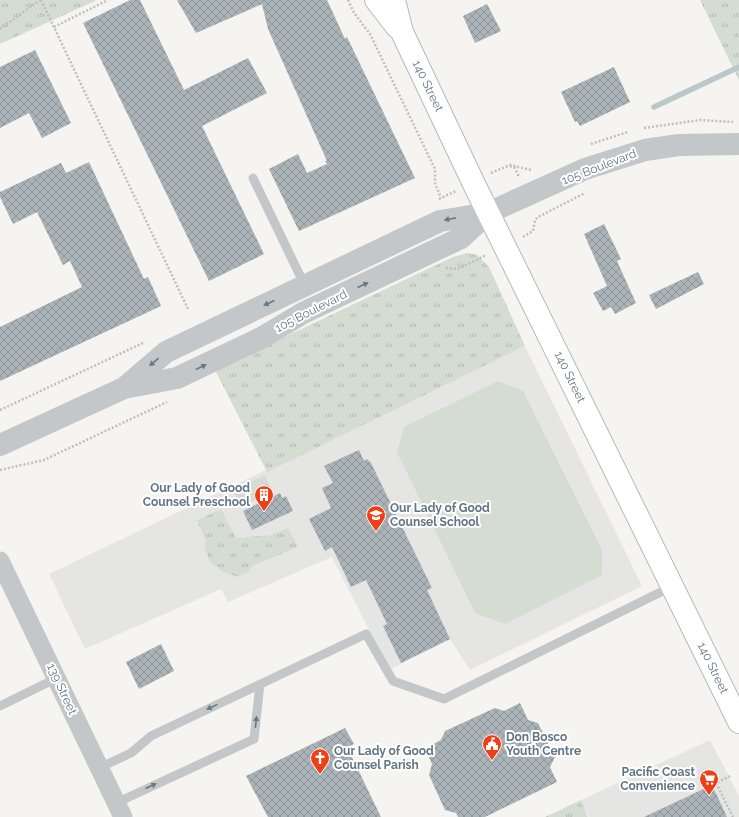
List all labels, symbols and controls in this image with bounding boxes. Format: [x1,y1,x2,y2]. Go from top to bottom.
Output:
street label: 140 Street [410,58,446,114]
street label: 105 Boulevard [560,146,638,188]
one-way arrow [444,217,456,223]
one-way arrow [357,282,369,288]
street label: 105 Boulevard [273,287,349,335]
one-way arrow [264,300,275,306]
street label: 140 Street [552,349,588,405]
one-way arrow [149,357,160,366]
one-way arrow [196,364,207,370]
place label: Our Lady of Good Counsel Preschool [143,481,250,509]
building icon: Our Lady of Good Counsel Preschool [253,484,275,512]
place label: Our Lady of Good Counsel School [390,501,490,529]
school or university icon: Our Lady of Good Counsel School [365,504,387,532]
street label: 140 Street [695,640,731,696]
street label: 139 Street [44,661,80,717]
one-way arrow [206,704,218,710]
one-way arrow [252,716,259,728]
place label: Don Bosco Youth Centre [506,730,581,758]
public building icon: Don Bosco Youth Centre [481,733,503,761]
place label: Our Lady of Good Counsel Parish [334,744,434,772]
church icon: Our Lady of Good Counsel Parish [309,747,331,775]
place label: Pacific Coast Convenience [620,765,695,793]
supermarket icon: Pacific Coast Convenience [698,768,720,796]
one-way arrow [145,783,157,789]

